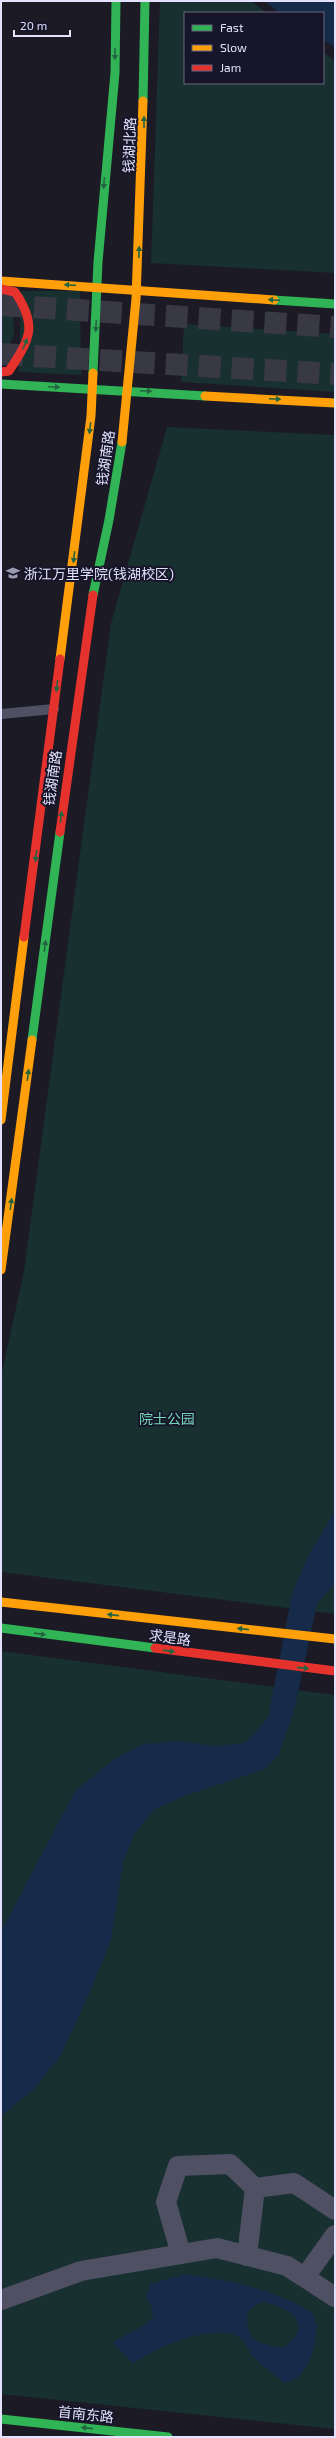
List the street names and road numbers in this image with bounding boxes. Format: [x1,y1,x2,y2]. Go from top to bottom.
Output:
street label: 钱湖北路 [120,117,138,173]
street label: 钱湖南路 [93,429,117,487]
street label: 钱湖南路 [40,749,64,807]
street label: 求是路 [148,1626,192,1648]
street label: 首南东路 [57,2403,115,2425]

